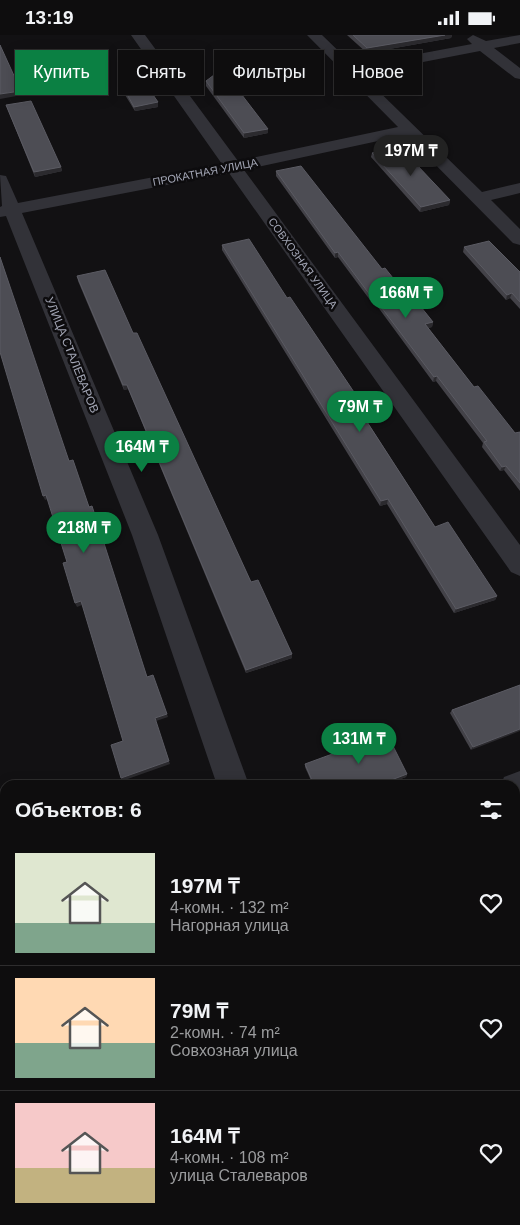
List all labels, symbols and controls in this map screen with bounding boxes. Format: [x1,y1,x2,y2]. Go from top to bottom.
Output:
text: 13:19 [25,7,74,28]
chip: Купить [15,50,108,95]
chip: Снять [118,50,204,95]
chip: Фильтры [214,50,324,95]
chip: Новое [334,50,422,95]
pin: 197M ₸ [370,135,452,177]
text: 197M ₸ [384,142,438,159]
street label: ПРОКАТНАЯ УЛИЦА [151,156,259,188]
street label: СОВХОЗНАЯ УЛИЦА [266,215,340,311]
pin: 166M ₸ [365,277,447,319]
text: 166M ₸ [379,284,433,301]
street label: УЛИЦА СТАЛЕВАРОВ [42,295,102,415]
pin: 79M ₸ [325,391,395,433]
text: 79M ₸ [338,398,382,415]
pin: 164M ₸ [101,431,183,473]
text: 164M ₸ [115,438,169,455]
pin: 218M ₸ [43,511,125,554]
text: 218M ₸ [57,519,111,536]
pin: 131M ₸ [318,723,400,765]
text: 131M ₸ [332,730,386,747]
icon: filters [477,796,505,824]
text: Объектов: 6 [15,798,142,821]
icon: home [55,873,115,933]
text: 197M ₸ [170,874,240,897]
icon: heart [477,889,505,917]
text: 4-комн. · 132 m² [170,899,289,916]
text: Нагорная улица [170,917,289,934]
icon: home [55,998,115,1058]
text: 79M ₸ [170,999,228,1022]
icon: heart [477,1014,505,1042]
text: 2-комн. · 74 m² [170,1024,280,1041]
text: Совхозная улица [170,1042,298,1059]
icon: home [55,1123,115,1183]
text: 164M ₸ [170,1124,240,1147]
icon: heart [477,1139,505,1167]
text: 4-комн. · 108 m² [170,1149,289,1166]
text: улица Сталеваров [170,1167,308,1184]

